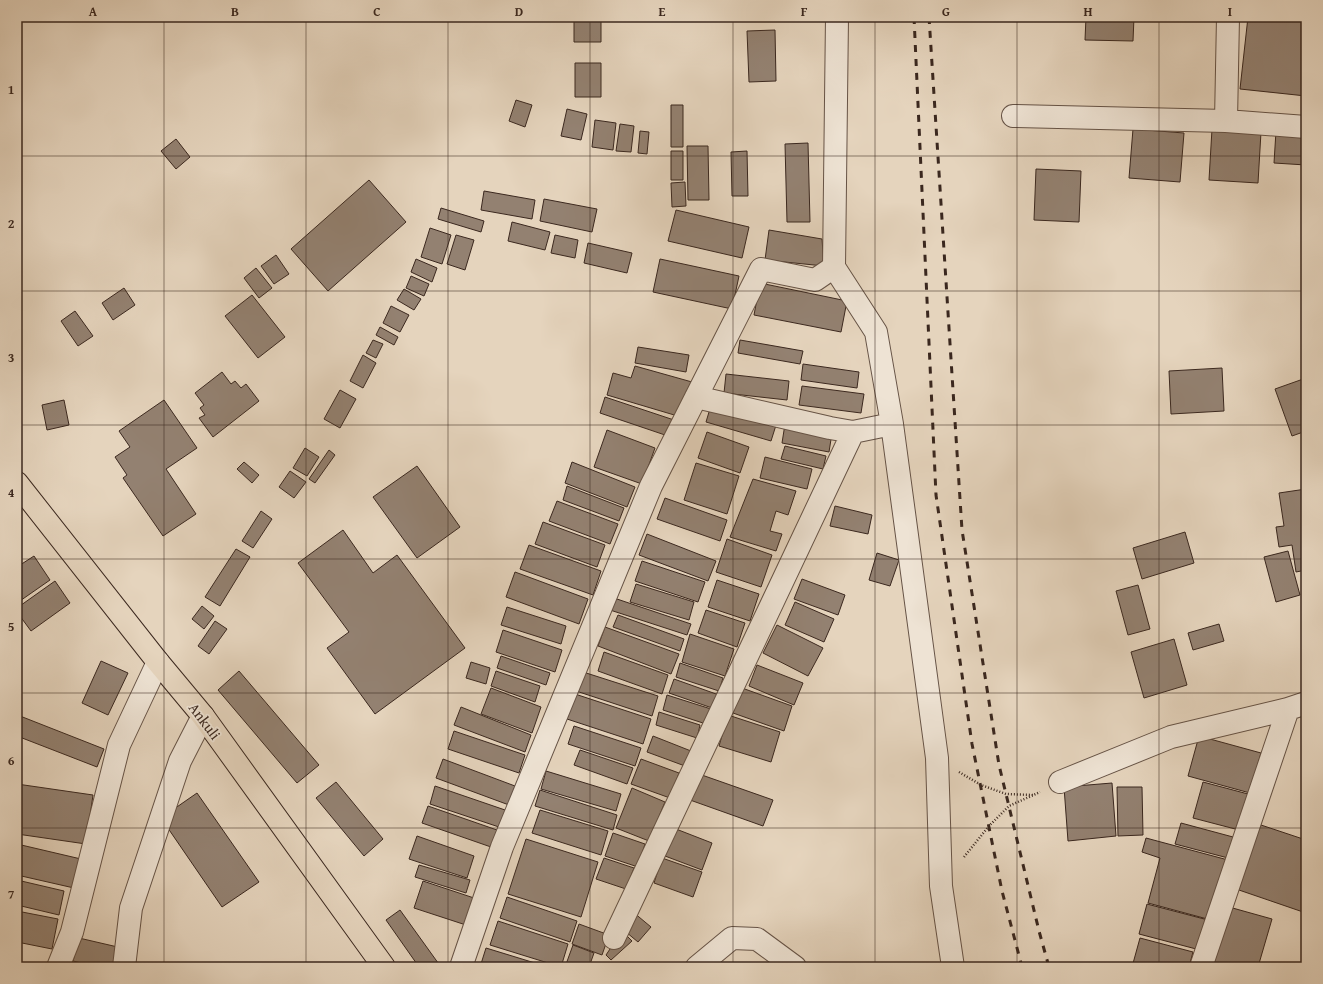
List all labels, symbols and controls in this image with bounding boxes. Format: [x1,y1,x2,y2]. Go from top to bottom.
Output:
text: A [89,2,98,21]
text: B [231,2,239,21]
text: C [373,2,381,21]
text: D [515,2,523,21]
text: E [659,2,666,21]
text: F [801,2,808,21]
text: G [942,2,950,21]
text: H [1083,2,1093,21]
text: I [1228,2,1232,21]
text: 1 [8,80,14,99]
text: 2 [8,214,15,233]
text: 3 [8,348,14,367]
text: 4 [8,483,15,502]
text: 5 [8,617,15,636]
street label: Ankuli [184,698,226,744]
text: 6 [8,751,15,770]
text: 7 [8,885,15,904]

